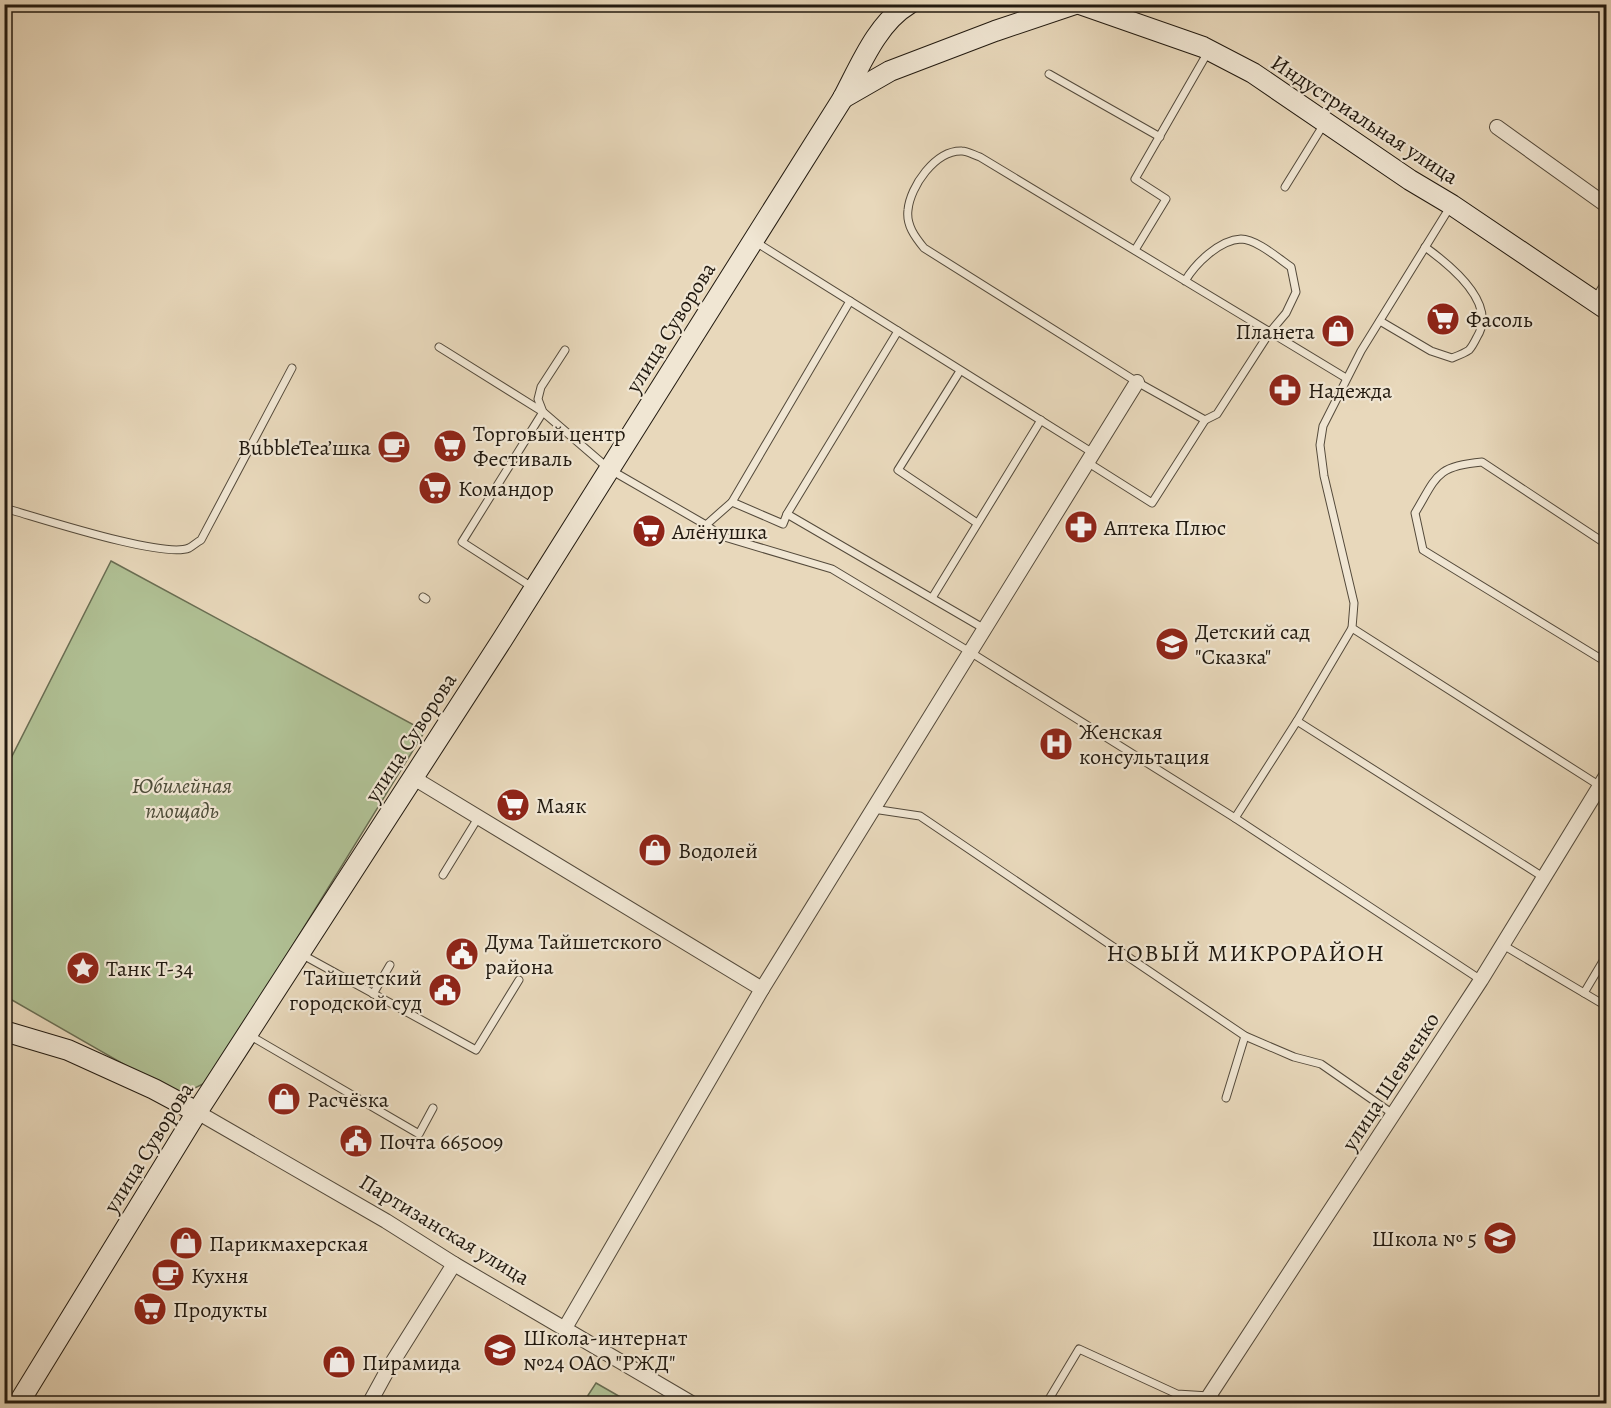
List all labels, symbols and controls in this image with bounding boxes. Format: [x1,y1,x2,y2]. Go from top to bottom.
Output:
street label: Индустриальная улица [1265,48,1465,192]
street label: улица Суворова [618,256,723,399]
supermarket icon: Фасоль [1425,301,1461,337]
place label: Фасоль [1466,305,1533,335]
shop icon: Планета [1320,313,1356,349]
place label: Планета [1236,317,1316,347]
pharmacy icon: Надежда [1267,372,1303,408]
place label: Надежда [1308,376,1393,406]
place label: Торговый центр Фестиваль [473,419,625,474]
supermarket icon: Торговый центр Фестиваль [432,428,468,464]
cafe icon: BubbleTea’шка [376,429,412,465]
place label: BubbleTea’шка [238,433,372,463]
supermarket icon: Командор [417,470,453,506]
place label: Командор [458,474,554,504]
pharmacy icon: Аптека Плюс [1063,509,1099,545]
supermarket icon: Алёнушка [631,513,667,549]
place label: Аптека Плюс [1103,513,1226,543]
place label: Алёнушка [671,517,769,547]
place label: Детский сад "Сказка" [1195,617,1310,672]
school or university icon: Детский сад "Сказка" [1154,626,1190,662]
street label: улица Суворова [357,666,464,809]
place label: Женская консультация [1079,717,1210,772]
hospital icon: Женская консультация [1038,726,1074,762]
park label: Юбилейная площадь [132,771,232,826]
supermarket icon: Маяк [495,787,531,823]
place label: Маяк [536,791,587,821]
shop icon: Водолей [637,832,673,868]
place label: Водолей [678,836,758,866]
place label: Дума Тайшетского района [485,927,662,982]
public building icon: Дума Тайшетского района [444,936,480,972]
district label: НОВЫЙ МИКРОРАЙОН [1106,937,1386,969]
place icon: Танк Т-34 [65,950,101,986]
place label: Танк Т-34 [106,954,194,984]
place label: Тайшетский городской суд [289,963,422,1018]
public building icon: Тайшетский городской суд [427,972,463,1008]
street label: улица Шевченко [1334,1006,1447,1157]
street label: улица Суворова [96,1076,201,1219]
shop icon: Расчёsка [266,1081,302,1117]
place label: Расчёsка [307,1085,390,1115]
public building icon: Почта 665009 [338,1123,374,1159]
place label: Почта 665009 [379,1127,503,1157]
street label: Партизанская улица [354,1167,536,1293]
school or university icon: Школа № 5 [1482,1220,1518,1256]
place label: Школа № 5 [1371,1224,1477,1254]
shop icon: Парикмахерская [168,1225,204,1261]
place label: Парикмахерская [209,1229,368,1259]
cafe icon: Кухня [150,1257,186,1293]
place label: Кухня [191,1261,249,1291]
supermarket icon: Продукты [132,1291,168,1327]
place label: Продукты [173,1295,268,1325]
place label: Школа-интернат №24 ОАО "РЖД" [523,1323,688,1378]
school or university icon: Школа-интернат №24 ОАО "РЖД" [482,1332,518,1368]
shop icon: Пирамида [321,1344,357,1380]
place label: Пирамида [362,1348,461,1378]

